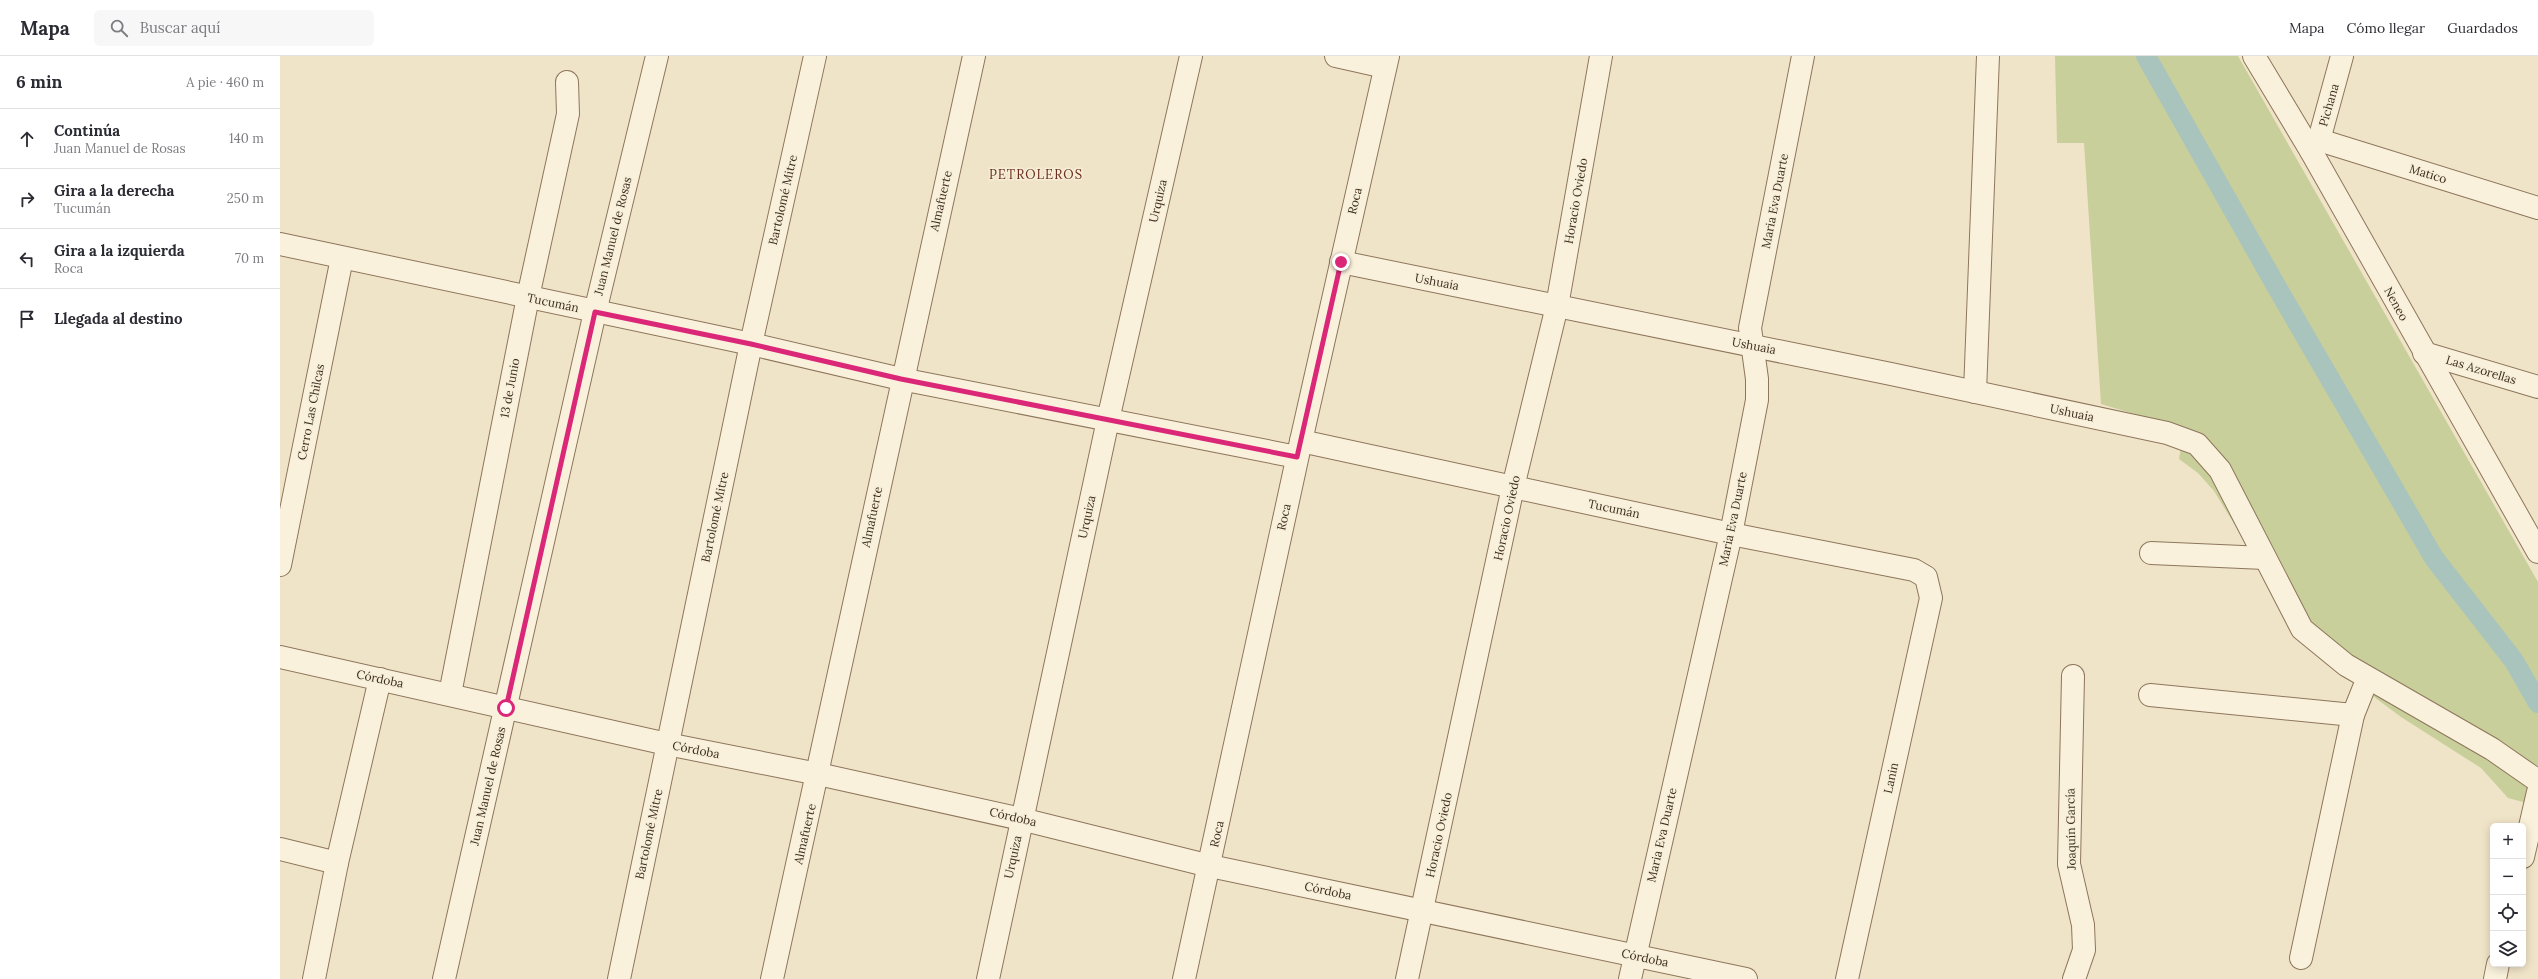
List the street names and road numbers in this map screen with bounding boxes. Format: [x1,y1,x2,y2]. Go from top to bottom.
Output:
street label: Pichana [2315,82,2342,128]
street label: Maria Eva Duarte [1758,152,1791,250]
street label: Bartolomé Mitre [765,153,800,246]
street label: Horacio Oviedo [1561,157,1590,245]
street label: Matico [2408,161,2449,186]
street label: Almafuerte [926,169,955,234]
street label: Juan Manuel de Rosas [590,175,635,298]
street label: Urquiza [1145,178,1170,224]
street label: Roca [1344,186,1365,216]
street label: Ushuaia [1414,270,1460,293]
street label: Neneo [2381,284,2412,323]
street label: Tucumán [526,290,580,315]
street label: Ushuaia [1731,334,1777,357]
street label: Las Azorellas [2444,352,2519,387]
street label: 13 de Junio [496,357,523,419]
street label: Cerro Las Chilcas [294,362,327,461]
street label: Ushuaia [2049,401,2095,424]
street label: Bartolomé Mitre [698,470,732,564]
street label: Maria Eva Duarte [1715,470,1750,568]
street label: Horacio Oviedo [1490,474,1523,562]
street label: Almafuerte [858,485,885,550]
street label: Urquiza [1075,494,1098,540]
street label: Tucumán [1587,496,1641,521]
street label: Roca [1273,502,1294,532]
street label: Córdoba [355,666,405,691]
street label: Juan Manuel de Rosas [466,725,509,848]
street label: Córdoba [671,738,721,761]
street label: Lanin [1880,761,1901,795]
street label: Maria Eva Duarte [1643,786,1680,884]
street label: Bartolomé Mitre [632,787,666,881]
street label: Joaquín García [2062,788,2079,871]
street label: Horacio Oviedo [1422,791,1455,879]
street label: Almafuerte [790,802,819,867]
street label: Córdoba [988,804,1038,829]
street label: Roca [1206,819,1227,849]
street label: Urquiza [1001,834,1024,880]
street label: Córdoba [1303,878,1353,903]
street label: Córdoba [1620,945,1670,970]

